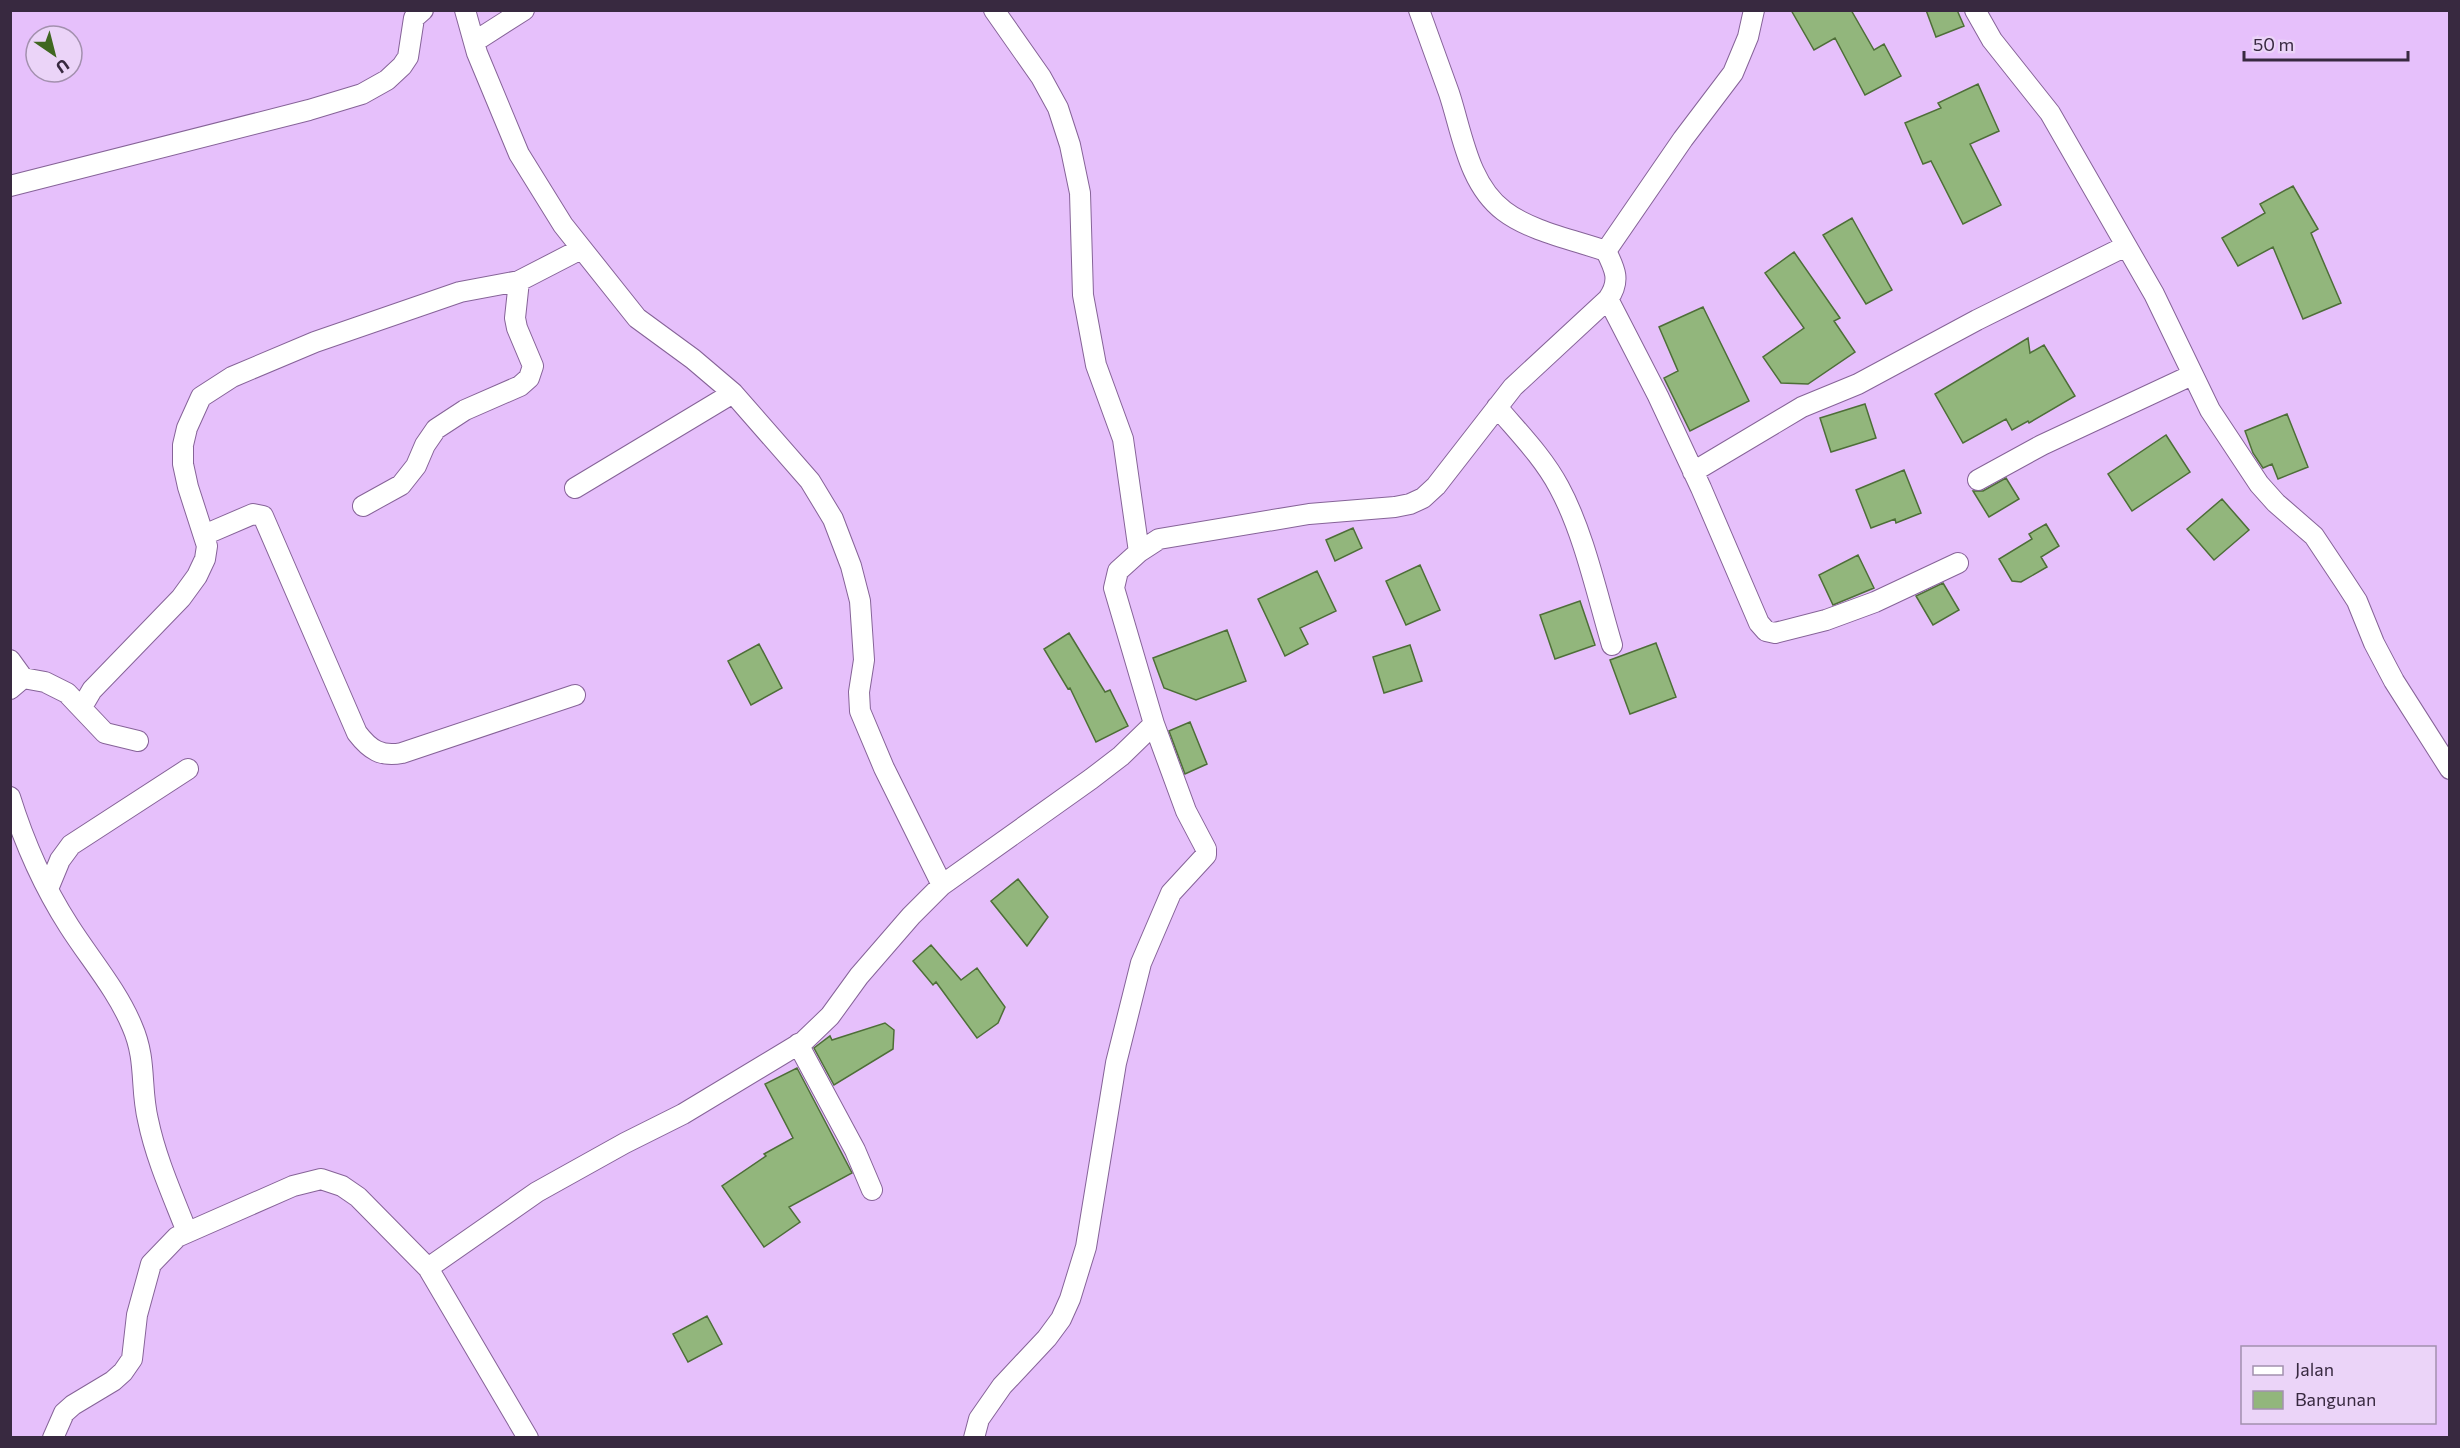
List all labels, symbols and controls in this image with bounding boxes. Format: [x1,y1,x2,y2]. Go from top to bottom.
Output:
north arrow [24,24,84,84]
scale bar [2244,24,2408,62]
text: 50 m [2253,33,2294,55]
text: U [53,56,73,78]
legend [2241,1346,2436,1424]
text: Jalan [2295,1358,2334,1380]
text: Bangunan [2295,1388,2376,1410]

